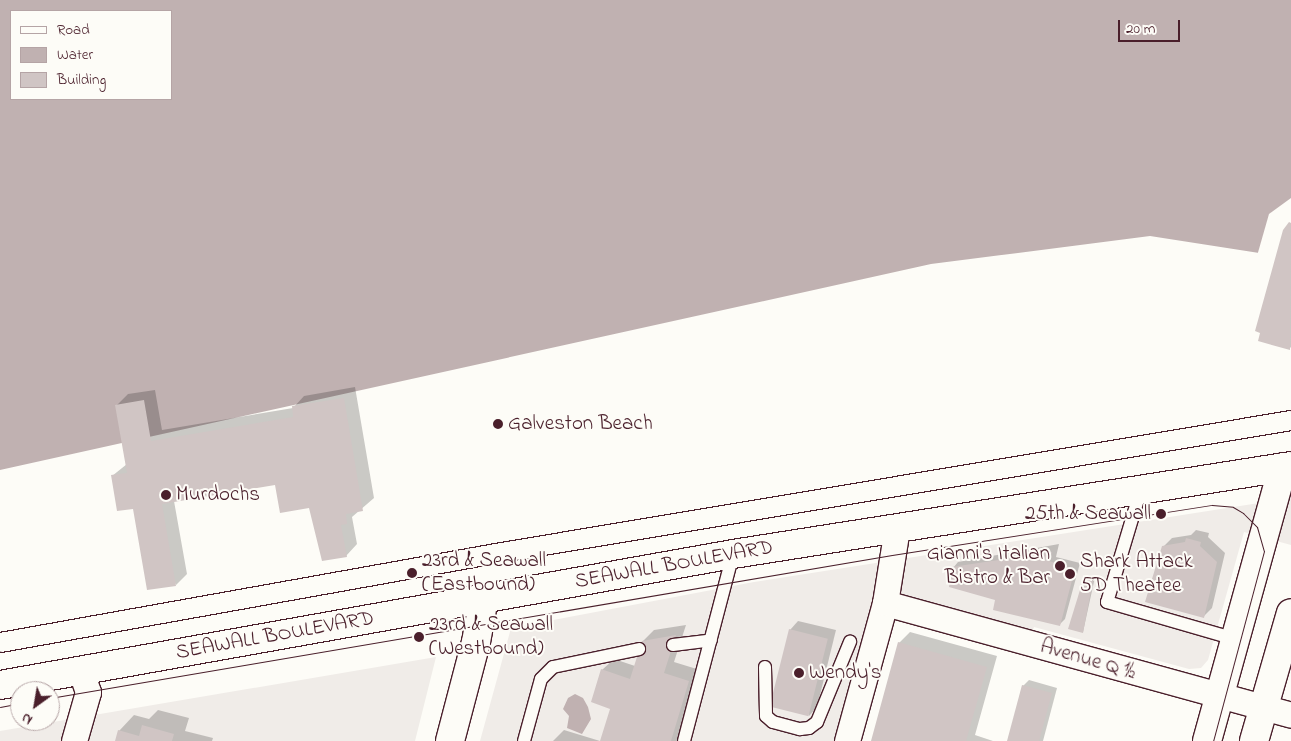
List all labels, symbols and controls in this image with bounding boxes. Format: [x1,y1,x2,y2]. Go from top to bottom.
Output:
legend [10,10,172,100]
scale bar [1121,10,1184,42]
text: 20 m [1126,18,1155,40]
text: Road [57,19,90,41]
text: Water [57,44,93,66]
text: Building [57,69,106,91]
place label: Galveston Beach [508,411,653,437]
marker: Galveston Beach [492,418,504,430]
place label: Murdochs [176,482,260,508]
marker: Murdochs [160,489,172,501]
place label: 25th & Seawall [1025,501,1151,527]
marker: 25th & Seawall [1155,508,1167,520]
street label: SEAWALL BOULEVARD [573,535,775,595]
place label: Gianni's Italian Bistro & Bar [927,541,1050,591]
place label: 23rd & Seawall (Eastbound) [422,548,546,598]
place label: Shark Attack 5D Theatee [1080,549,1193,599]
marker: Gianni's Italian Bistro & Bar [1054,560,1066,572]
marker: 23rd & Seawall (Eastbound) [406,567,418,579]
marker: Shark Attack 5D Theatee [1064,568,1076,580]
street label: SEAWALL BOULEVARD [174,606,376,666]
place label: 23rd & Seawall (Westbound) [429,612,553,662]
marker: 23rd & Seawall (Westbound) [413,631,425,643]
street label: Avenue Q ½ [1037,634,1139,686]
place label: Wendy's [809,660,881,686]
marker: Wendy's [793,667,805,679]
north arrow [10,681,60,731]
text: N [18,707,37,730]

